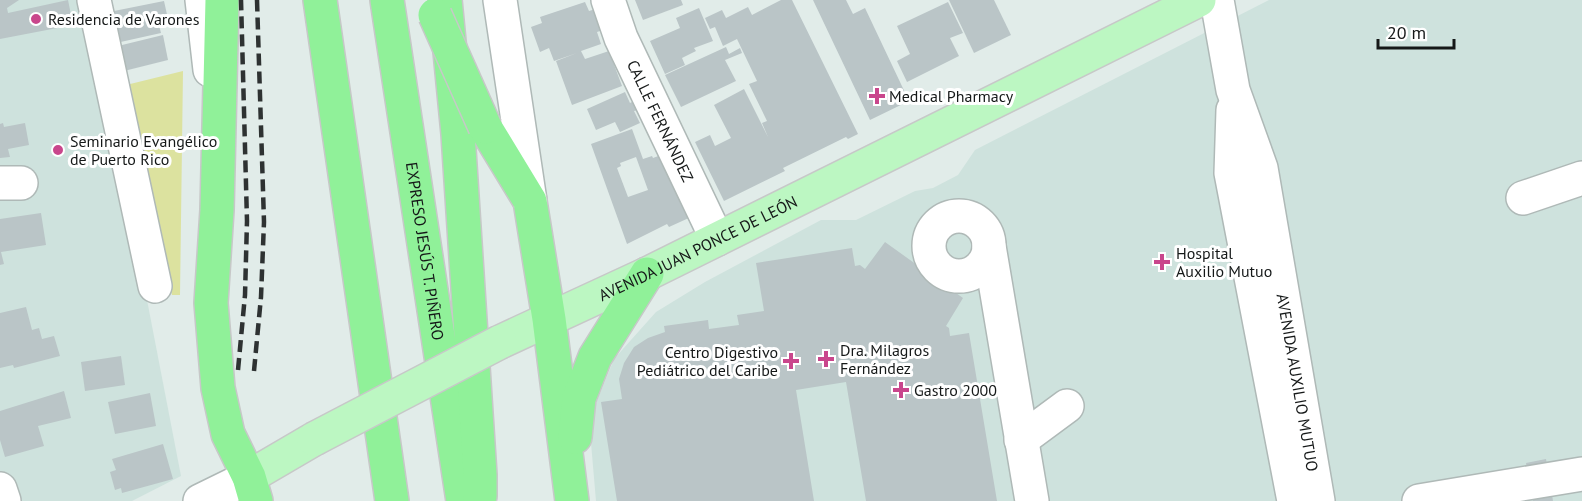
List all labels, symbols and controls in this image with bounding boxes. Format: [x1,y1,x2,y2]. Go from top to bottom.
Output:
place label: Residencia de Varones [48,9,200,29]
marker: Residencia de Varones [29,12,43,26]
scale bar [1378,12,1454,50]
text: 20 m [1387,21,1426,44]
street label: CALLE FERNÁNDEZ [623,57,698,185]
place label: Medical Pharmacy [889,86,1014,106]
marker: Medical Pharmacy [870,89,884,103]
place label: Seminario Evangélico de Puerto Rico [70,131,217,169]
marker: Seminario Evangélico de Puerto Rico [51,143,65,157]
street label: EXPRESO JESÚS T. PIÑERO [402,161,449,342]
street label: AVENIDA JUAN PONCE DE LEÓN [595,191,800,305]
place label: Hospital Auxilio Mutuo [1176,243,1272,281]
marker: Hospital Auxilio Mutuo [1153,253,1171,271]
street label: AVENIDA AUXILIO MUTUO [1273,292,1323,473]
place label: Dra. Milagros Fernández [840,340,929,378]
place label: Centro Digestivo Pediátrico del Caribe [637,342,778,380]
marker: Dra. Milagros Fernández [817,350,835,368]
marker: Centro Digestivo Pediátrico del Caribe [782,352,800,370]
place label: Gastro 2000 [914,380,997,400]
marker: Gastro 2000 [892,381,910,399]

